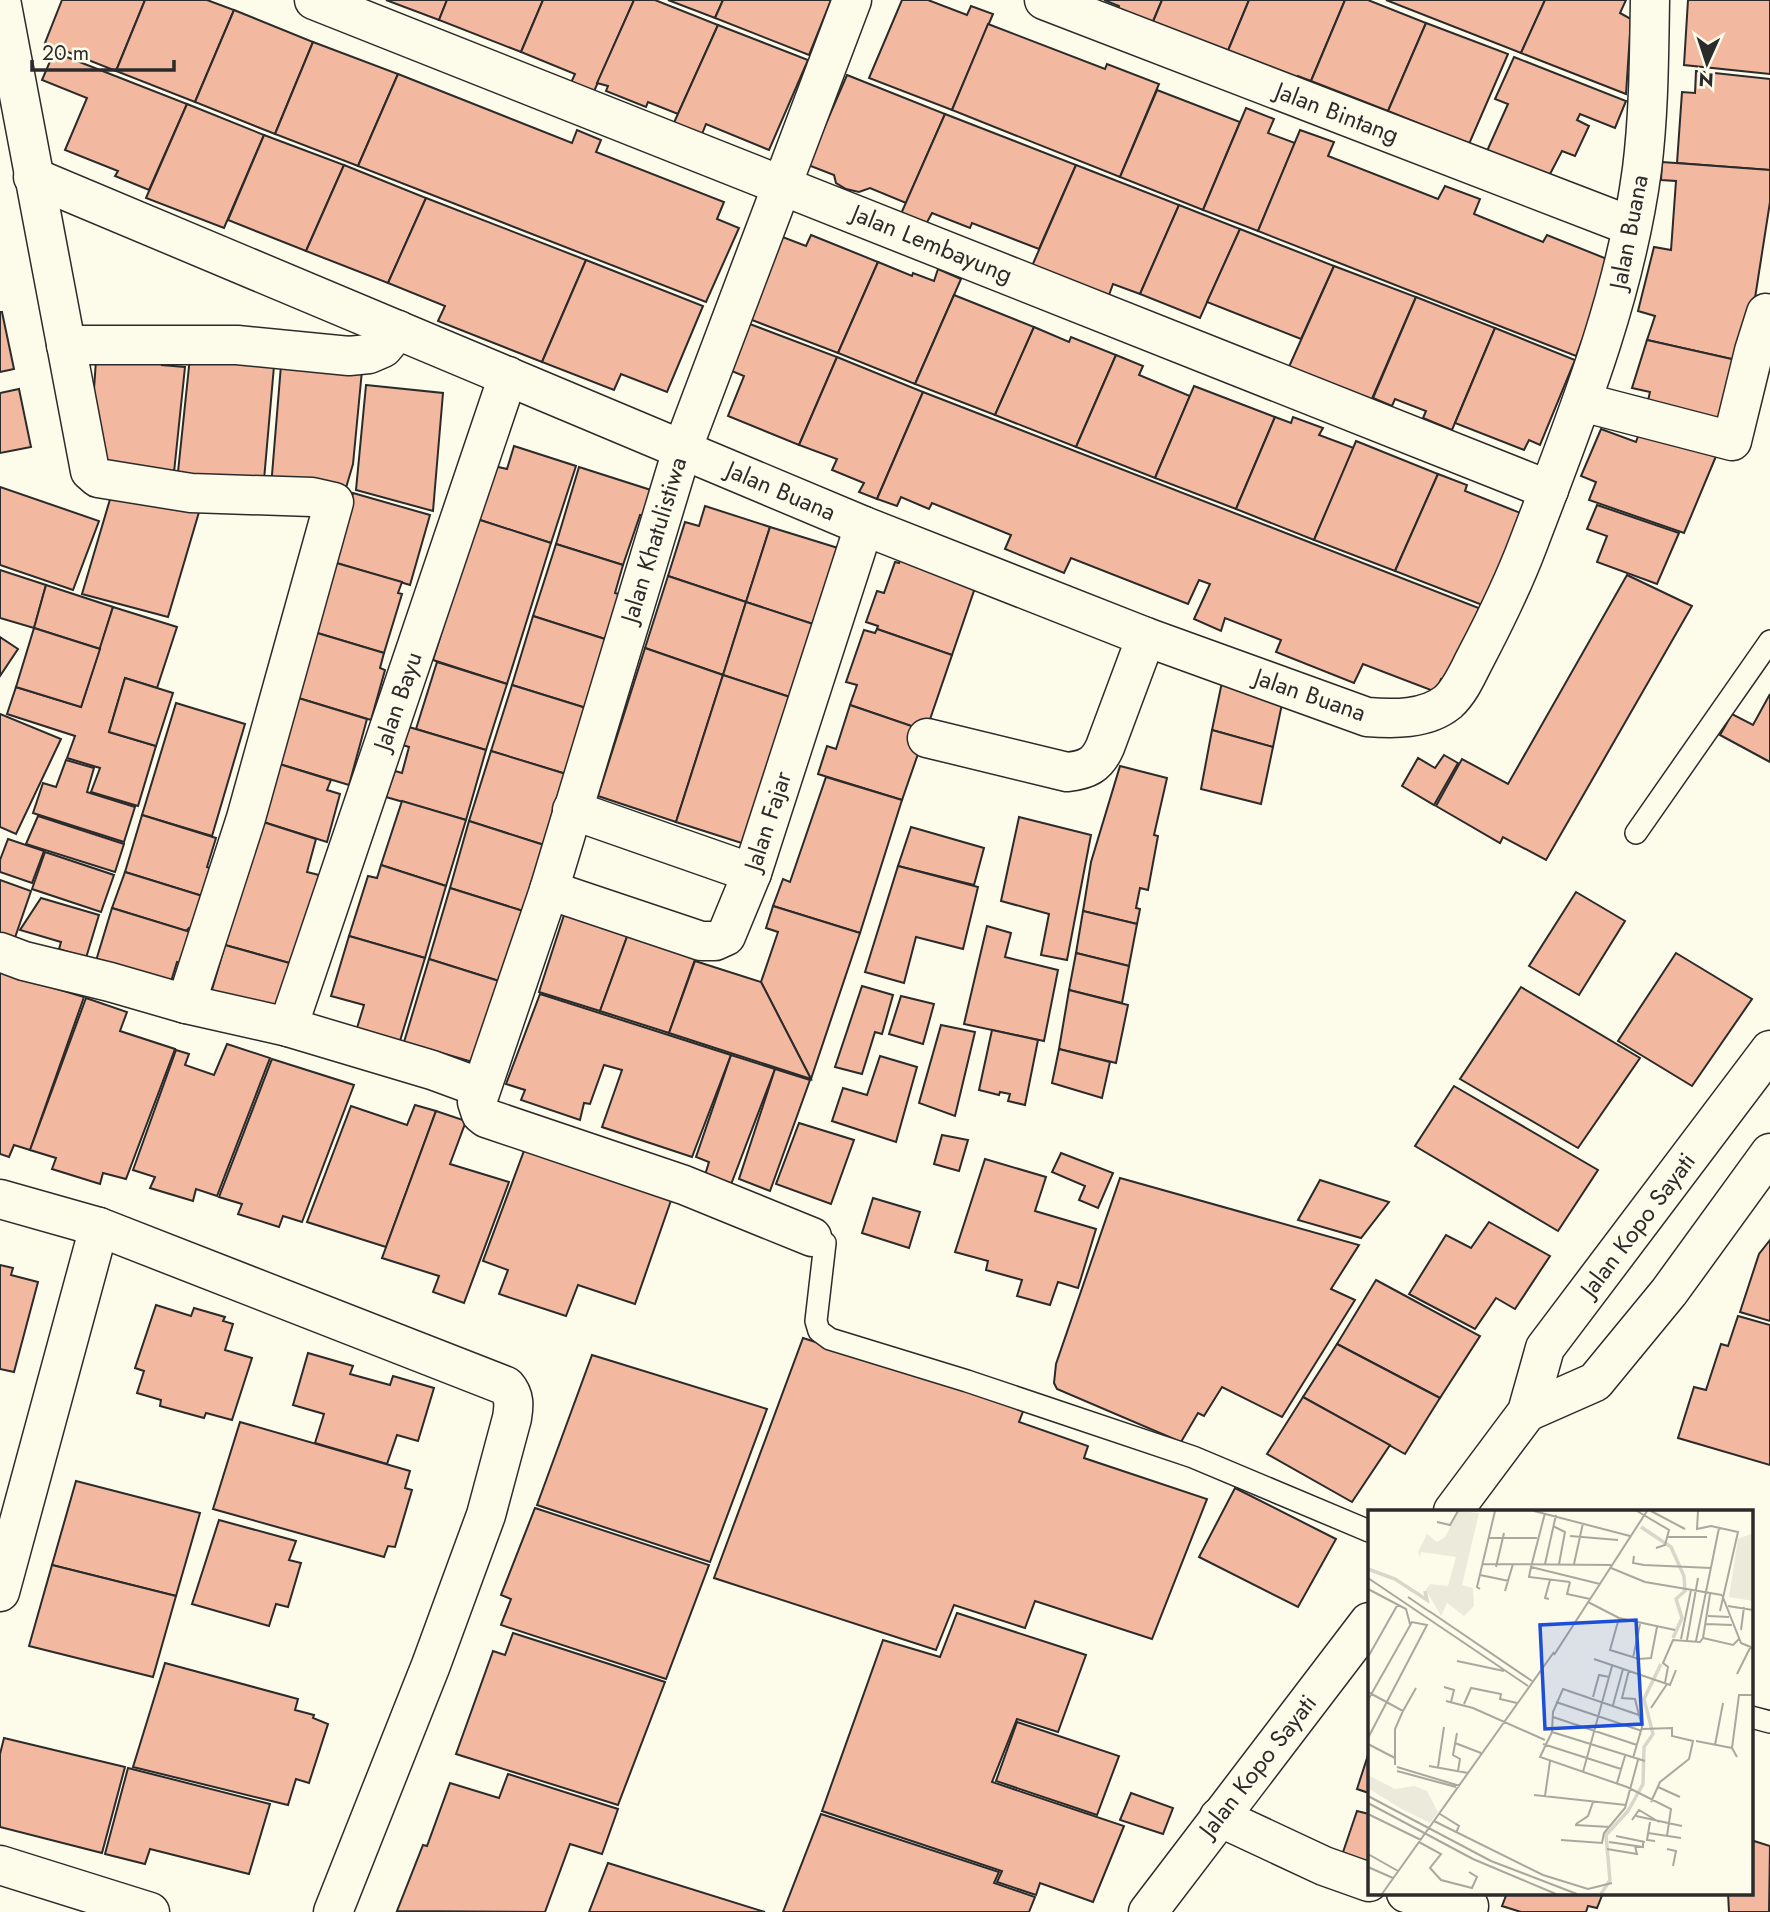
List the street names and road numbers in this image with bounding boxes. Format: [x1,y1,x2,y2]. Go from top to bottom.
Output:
street label: Jalan Bintang [1267,72,1404,152]
street label: Jalan Buana [1600,172,1657,295]
street label: Jalan Lembayung [844,194,1018,292]
street label: Jalan Buana [718,451,841,529]
street label: Jalan Khatulistiwa [611,453,695,630]
street label: Jalan Bayu [363,647,431,758]
street label: Jalan Buana [1247,658,1371,730]
street label: Jalan Fajar [734,766,800,878]
street label: Jalan Kopo Sayati [1570,1145,1704,1307]
street label: Jalan Kopo Sayati [1189,1687,1325,1847]

